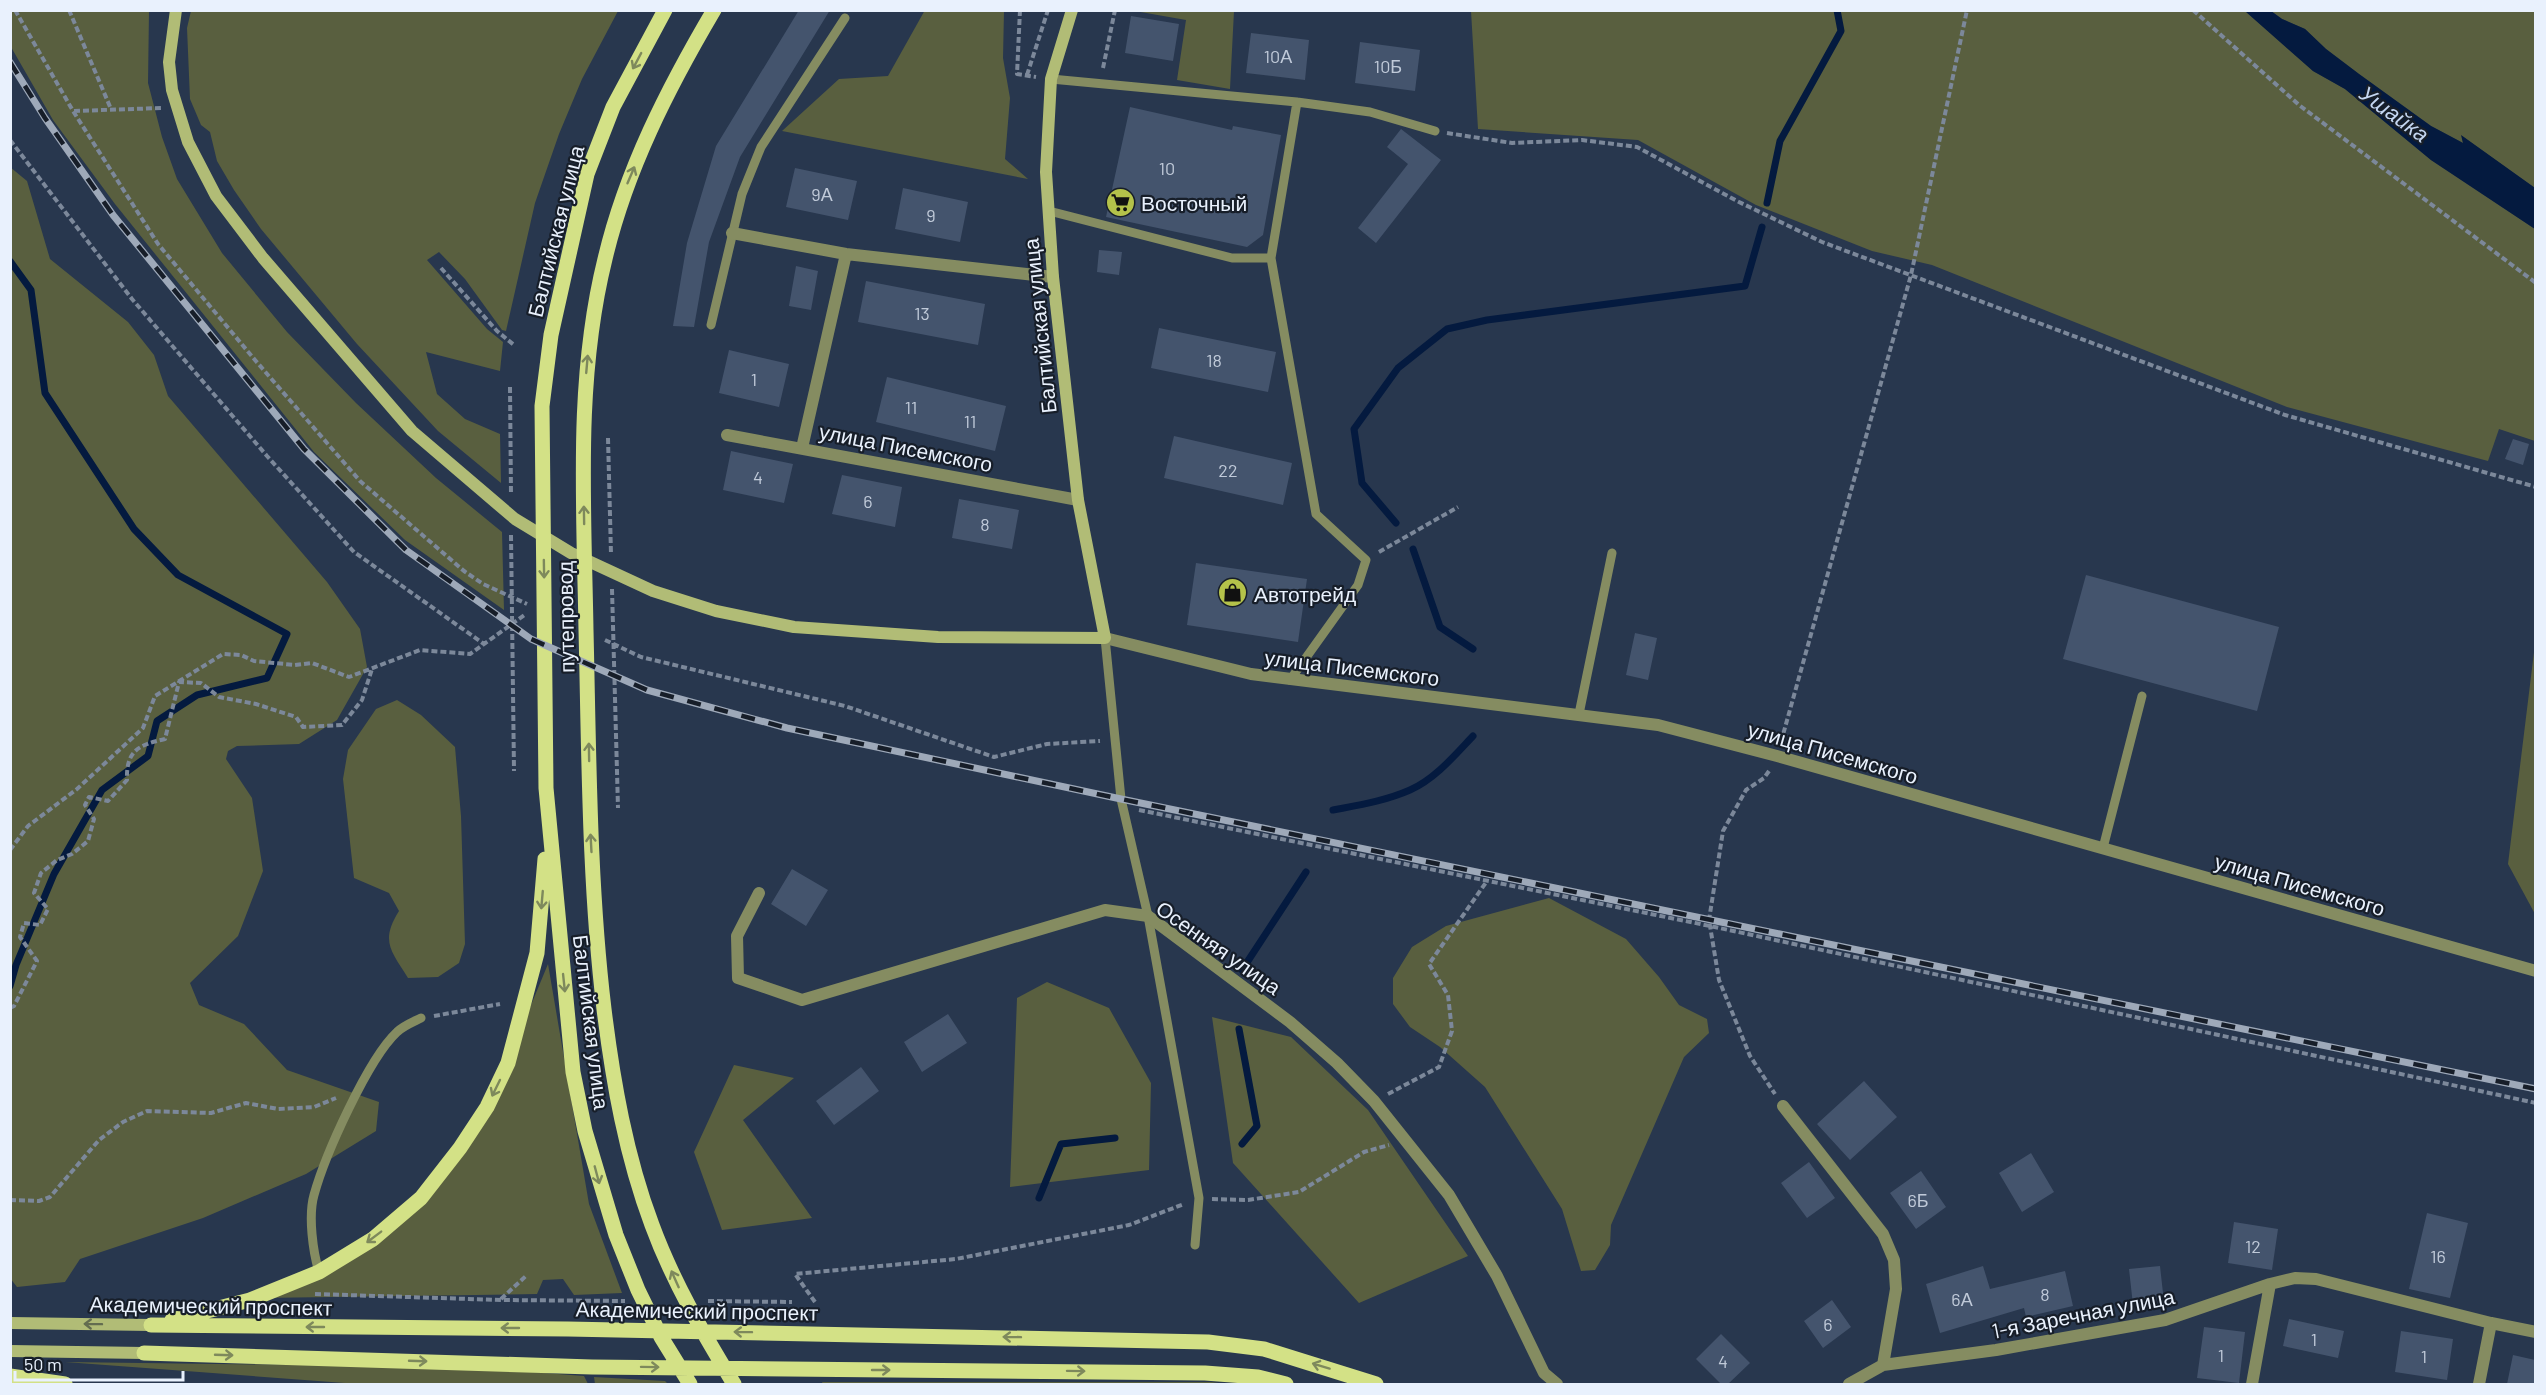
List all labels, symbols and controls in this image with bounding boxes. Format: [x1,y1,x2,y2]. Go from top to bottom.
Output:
house number: 10А [1264,45,1292,67]
one-way arrow [630,52,642,70]
house number: 10Б [1374,55,1402,77]
water label: Ушайка [2355,79,2435,147]
street label: Балтийская улица [522,142,588,319]
house number: 10 [1159,157,1175,179]
one-way arrow [626,166,637,185]
house number: 9А [811,183,833,205]
supermarket icon: Восточный [1104,186,1136,218]
place label: Восточный [1141,190,1247,215]
house number: 9 [926,204,936,226]
street label: Балтийская улица [1017,237,1061,415]
house number: 13 [914,302,930,324]
house number: 18 [1206,349,1222,371]
one-way arrow [582,355,593,375]
house number: 1 [751,368,757,390]
house number: 11 [905,396,917,418]
house number: 11 [964,410,976,432]
street label: улица Писемского [817,418,995,476]
house number: 22 [1218,459,1238,481]
house number: 4 [753,466,763,488]
house number: 6 [863,490,873,512]
one-way arrow [578,505,590,525]
house number: 8 [980,513,990,535]
one-way arrow [538,559,550,579]
street label: путепровод [552,561,578,673]
shop icon: Автотрейд [1217,577,1249,609]
place label: Автотрейд [1254,581,1356,606]
street label: улица Писемского [1263,644,1441,690]
street label: улица Писемского [1745,716,1921,788]
one-way arrow [583,742,594,762]
one-way arrow [586,833,597,853]
street label: улица Писемского [2212,848,2388,920]
one-way arrow [536,889,547,909]
street label: Осенняя улица [1152,895,1286,999]
street label: Балтийская улица [569,933,615,1111]
one-way arrow [559,973,570,993]
one-way arrow [490,1078,502,1096]
one-way arrow [592,1165,603,1184]
house number: 6Б [1907,1189,1929,1211]
one-way arrow [366,1231,382,1244]
house number: 12 [2245,1235,2261,1257]
house number: 16 [2430,1245,2446,1267]
one-way arrow [668,1270,680,1288]
street label: 1-я Заречная улица [1989,1283,2177,1343]
house number: 8 [2040,1283,2050,1305]
house number: 6А [1951,1288,1973,1310]
street label: Академический проспект [89,1290,333,1320]
street label: Академический проспект [575,1295,819,1325]
house number: 6 [1823,1313,1833,1335]
one-way arrow [83,1319,103,1330]
one-way arrow [305,1321,325,1333]
one-way arrow [500,1322,520,1334]
one-way arrow [734,1326,754,1338]
house number: 1 [2311,1328,2317,1350]
one-way arrow [1002,1331,1022,1343]
scale bar [15,1344,183,1382]
house number: 1 [2218,1344,2224,1366]
house number: 1 [2421,1345,2427,1367]
one-way arrow [213,1350,233,1361]
house number: 4 [1718,1350,1728,1372]
text: 50 m [24,1353,62,1375]
one-way arrow [408,1356,428,1367]
one-way arrow [1312,1360,1331,1371]
one-way arrow [640,1361,660,1373]
one-way arrow [871,1364,891,1375]
one-way arrow [1066,1365,1086,1377]

